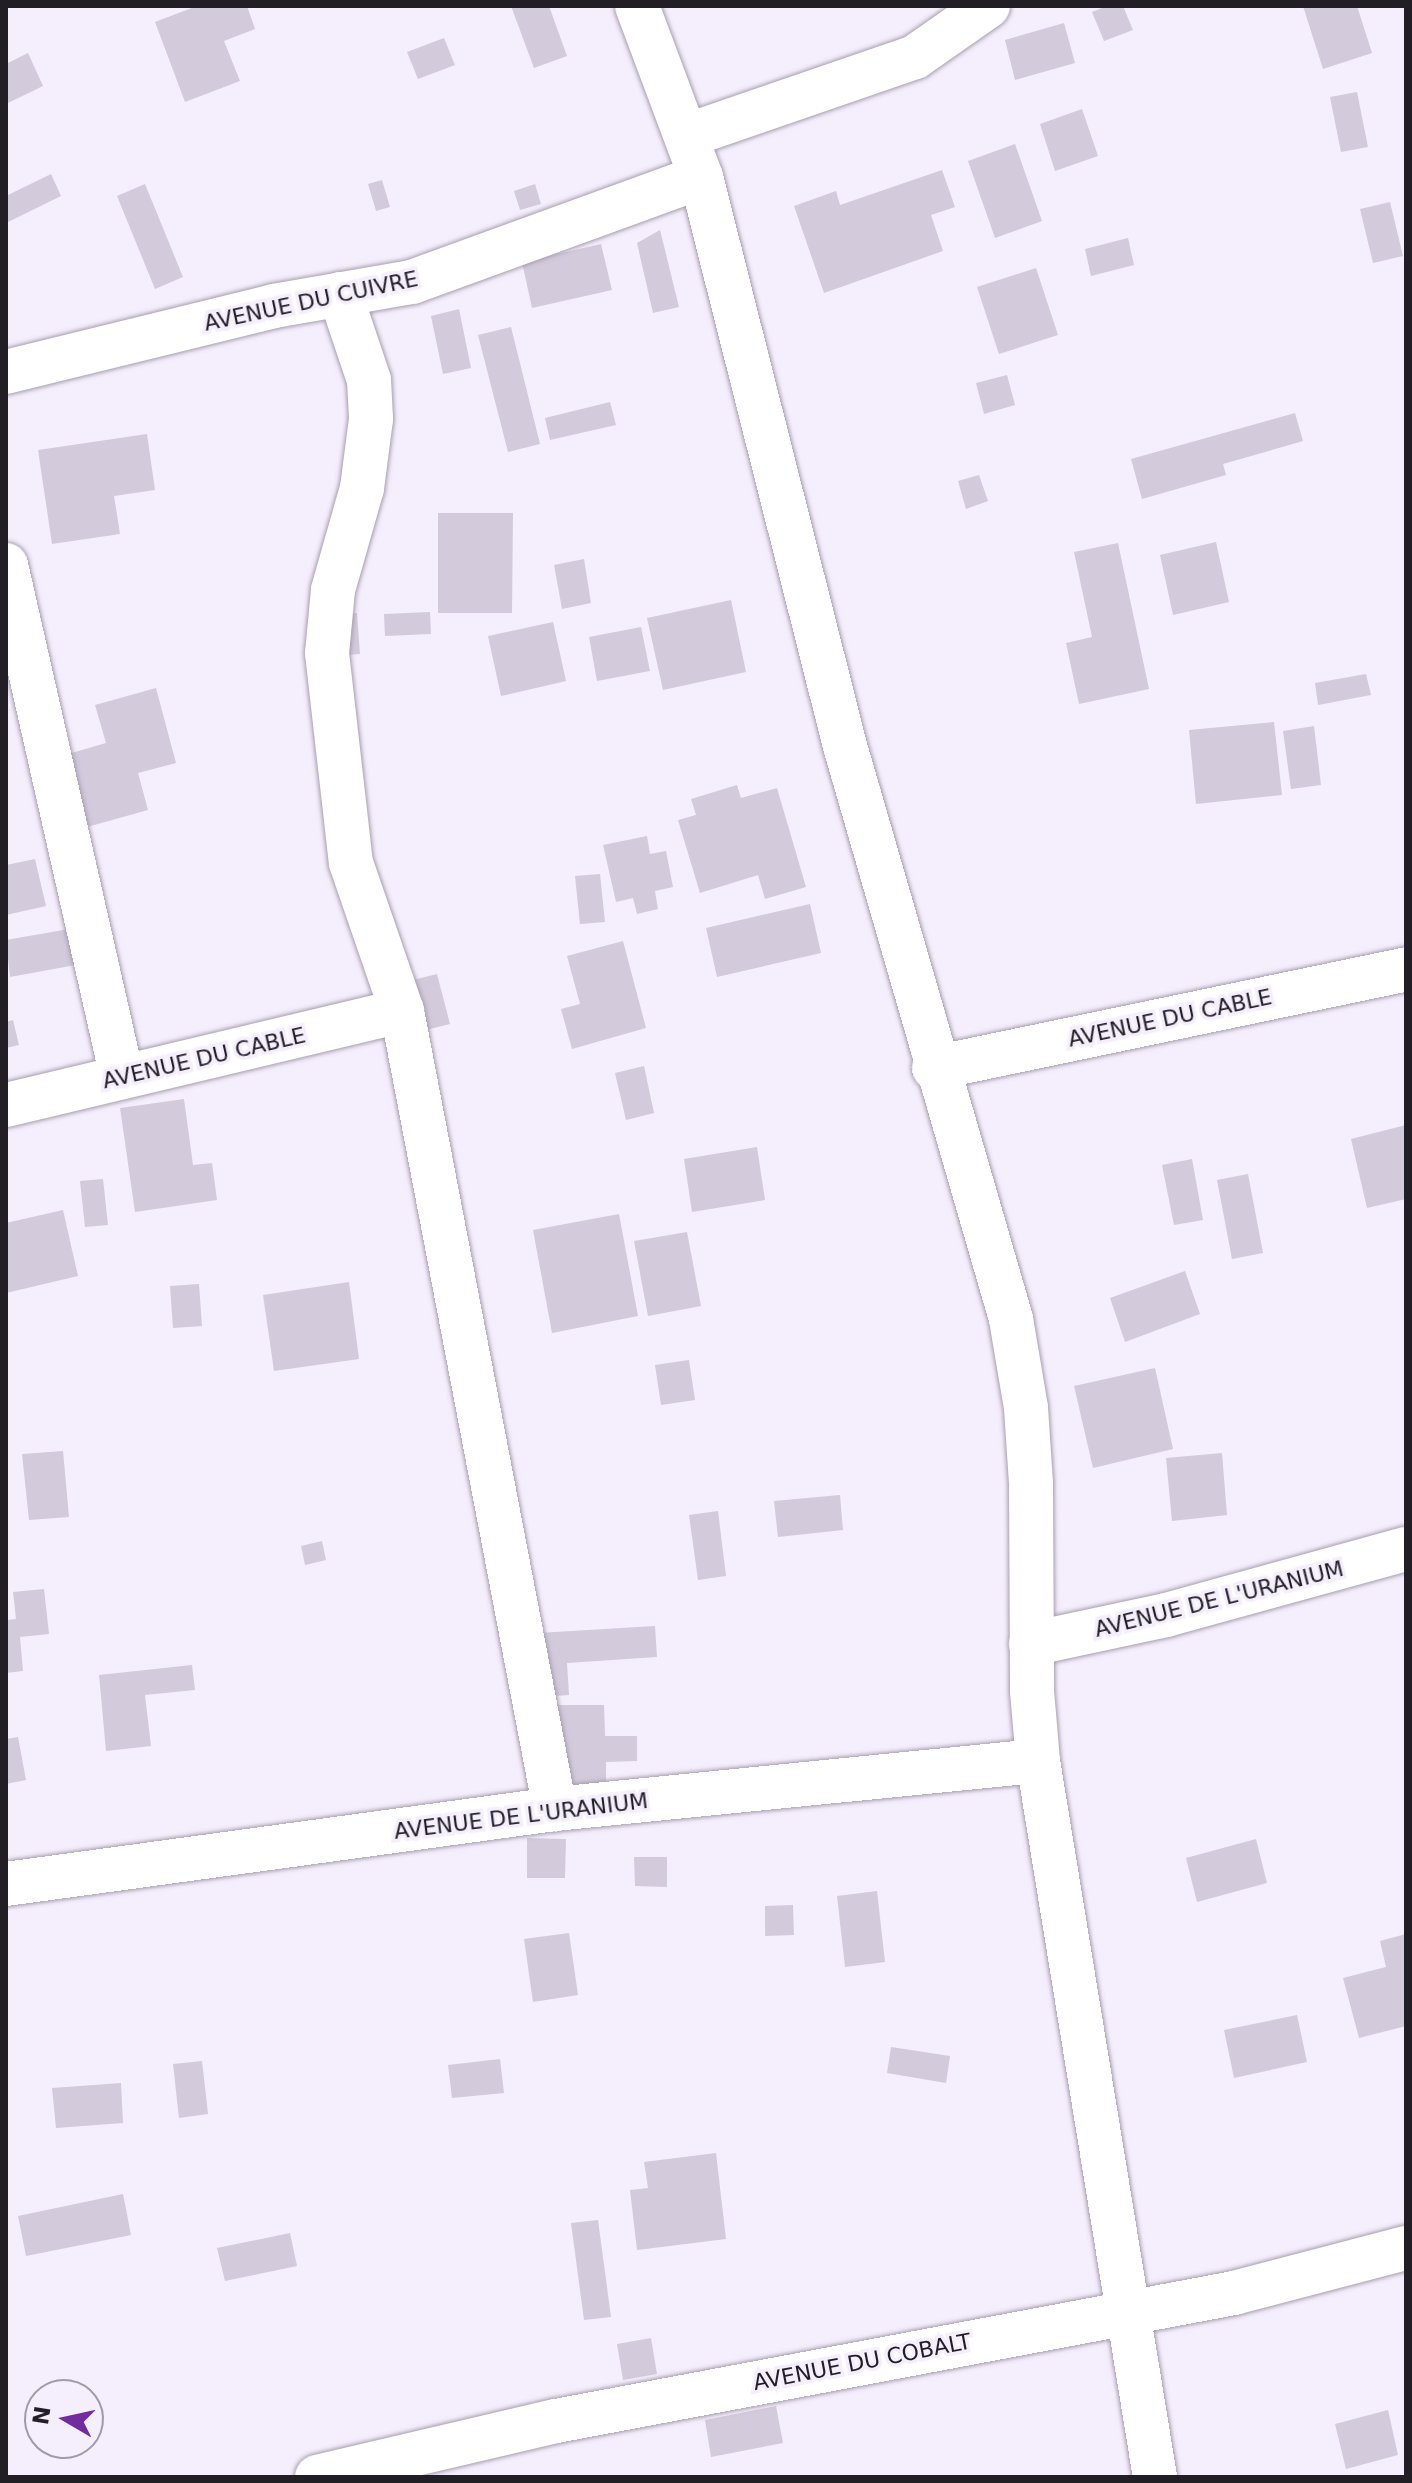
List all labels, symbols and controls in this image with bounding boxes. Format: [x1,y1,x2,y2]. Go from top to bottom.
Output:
street label: AVENUE DU CUIVRE [202,265,420,337]
street label: AVENUE DU CABLE [1066,983,1274,1053]
street label: AVENUE DU CABLE [100,1022,308,1094]
street label: AVENUE DE L'URANIUM [1092,1555,1346,1643]
street label: AVENUE DE L'URANIUM [392,1787,650,1845]
street label: AVENUE DU COBALT [751,2328,973,2396]
north arrow [24,2379,104,2459]
text: N [28,2404,56,2427]

